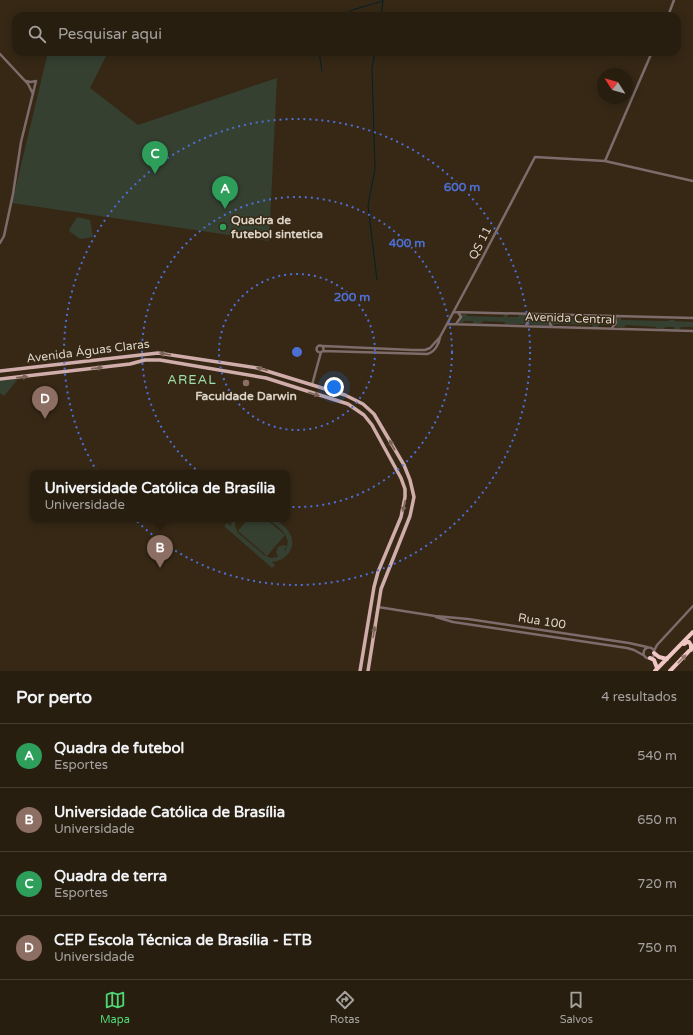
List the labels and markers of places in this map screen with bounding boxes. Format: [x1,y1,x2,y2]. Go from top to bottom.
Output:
pin: C [142,141,168,174]
pin: A [212,176,238,209]
place label: Quadra de futebol sintetica [230,213,323,241]
marker: Quadra de futebol sintetica [218,222,228,232]
centre of rings [290,345,304,359]
marker: Faculdade Darwin [241,378,251,388]
pin: D [32,386,58,419]
place label: Faculdade Darwin [195,389,297,403]
pin: B [147,535,173,568]

